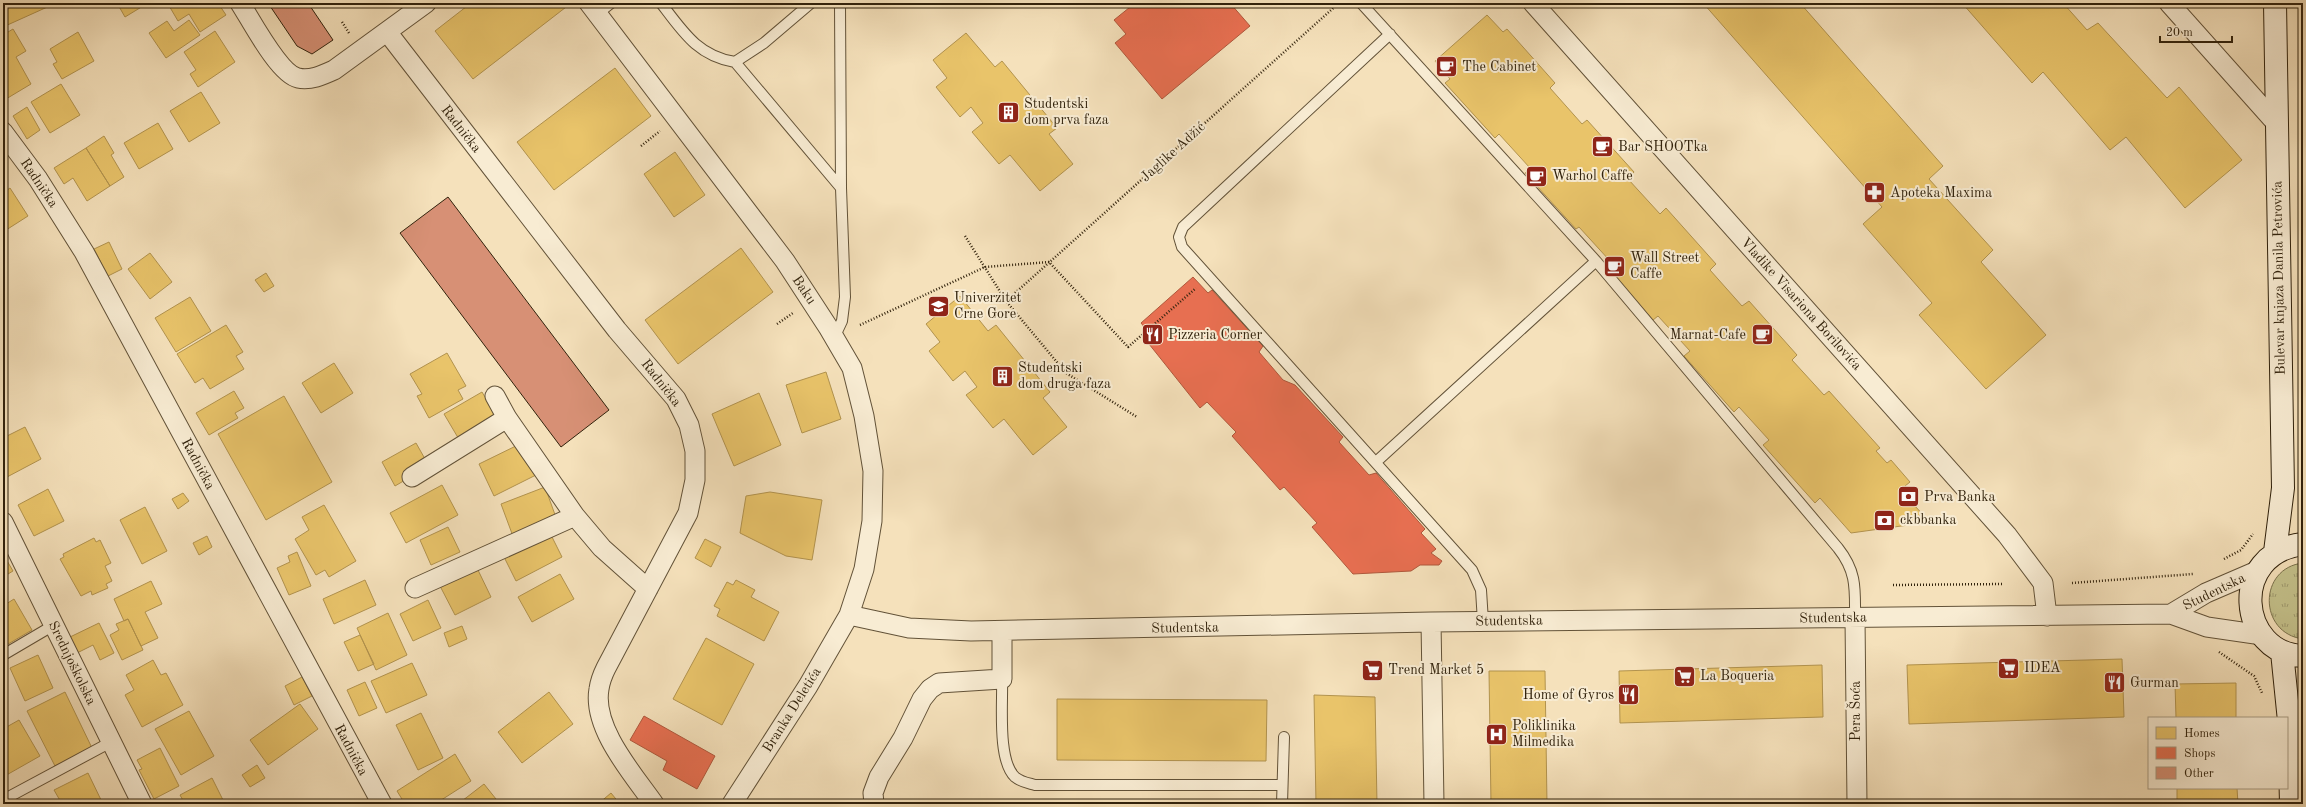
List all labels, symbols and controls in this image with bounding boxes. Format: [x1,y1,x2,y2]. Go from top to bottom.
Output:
scale bar [2160,18,2232,44]
text: 20 m [2166,27,2193,39]
cafe icon: The Cabinet [1433,54,1459,80]
place label: The Cabinet [1462,60,1536,74]
place label: Studentski dom prva faza [1024,97,1109,127]
building icon: Studentski dom prva faza [996,99,1022,125]
street label: Radnička [438,103,484,155]
street label: Jaglike Adžić [1138,120,1208,184]
cafe icon: Bar SHOOTka [1589,134,1615,160]
place label: Bar SHOOTka [1618,140,1708,154]
street label: Radnička [18,156,60,210]
cafe icon: Warhol Caffe [1524,163,1550,189]
place label: Warhol Caffe [1552,169,1633,183]
pharmacy icon: Apoteka Maxima [1862,180,1888,206]
street label: Bulevar knjaza Danila Petrovića [2270,181,2288,375]
place label: Apoteka Maxima [1890,186,1992,200]
street label: Vladike Visariona Borilovića [1738,235,1864,373]
place label: Wall Street Caffe [1630,251,1699,281]
cafe icon: Wall Street Caffe [1602,253,1628,279]
street label: Baku [789,273,819,307]
place label: Univerzitet Crne Gore [954,291,1021,321]
school or university icon: Univerzitet Crne Gore [926,293,952,319]
restaurant icon: Pizzeria Corner [1139,322,1165,348]
cafe icon: Marnat-Cafe [1749,322,1775,348]
place label: Pizzeria Corner [1168,328,1262,342]
place label: Marnat-Cafe [1670,328,1746,342]
street label: Radnička [638,357,684,409]
place label: Studentski dom druga faza [1018,361,1111,391]
building icon: Studentski dom druga faza [990,363,1016,389]
street label: Radnička [179,436,217,492]
bank icon: Prva Banka [1895,484,1921,510]
place label: Prva Banka [1924,490,1995,504]
bank icon: ckbbanka [1872,507,1898,533]
place label: ckbbanka [1900,513,1956,527]
street label: Studentska [2181,571,2247,613]
street label: Studentska [1799,610,1867,626]
street label: Studentska [1475,613,1543,629]
street label: Srednjoškolska [46,619,98,707]
street label: Studentska [1151,620,1219,636]
supermarket icon: IDEA [1995,655,2021,681]
supermarket icon: Trend Market 5 [1359,657,1385,683]
place label: IDEA [2024,661,2061,675]
place label: Trend Market 5 [1388,663,1484,677]
supermarket icon: La Boqueria [1672,663,1698,689]
street label: Branka Deletića [760,665,824,755]
place label: La Boqueria [1700,669,1774,683]
restaurant icon: Gurman [2102,670,2128,696]
place label: Gurman [2130,676,2179,690]
street label: Pera Šoća [1846,681,1863,741]
restaurant icon: Home of Gyros [1616,682,1642,708]
place label: Home of Gyros [1523,688,1614,702]
legend [2148,717,2288,789]
place label: Poliklinika Milmedika [1512,719,1576,749]
hospital icon: Poliklinika Milmedika [1483,721,1509,747]
street label: Radnička [332,722,370,778]
text: Homes [2184,728,2220,740]
text: Shops [2184,748,2215,760]
text: Other [2184,768,2214,780]

